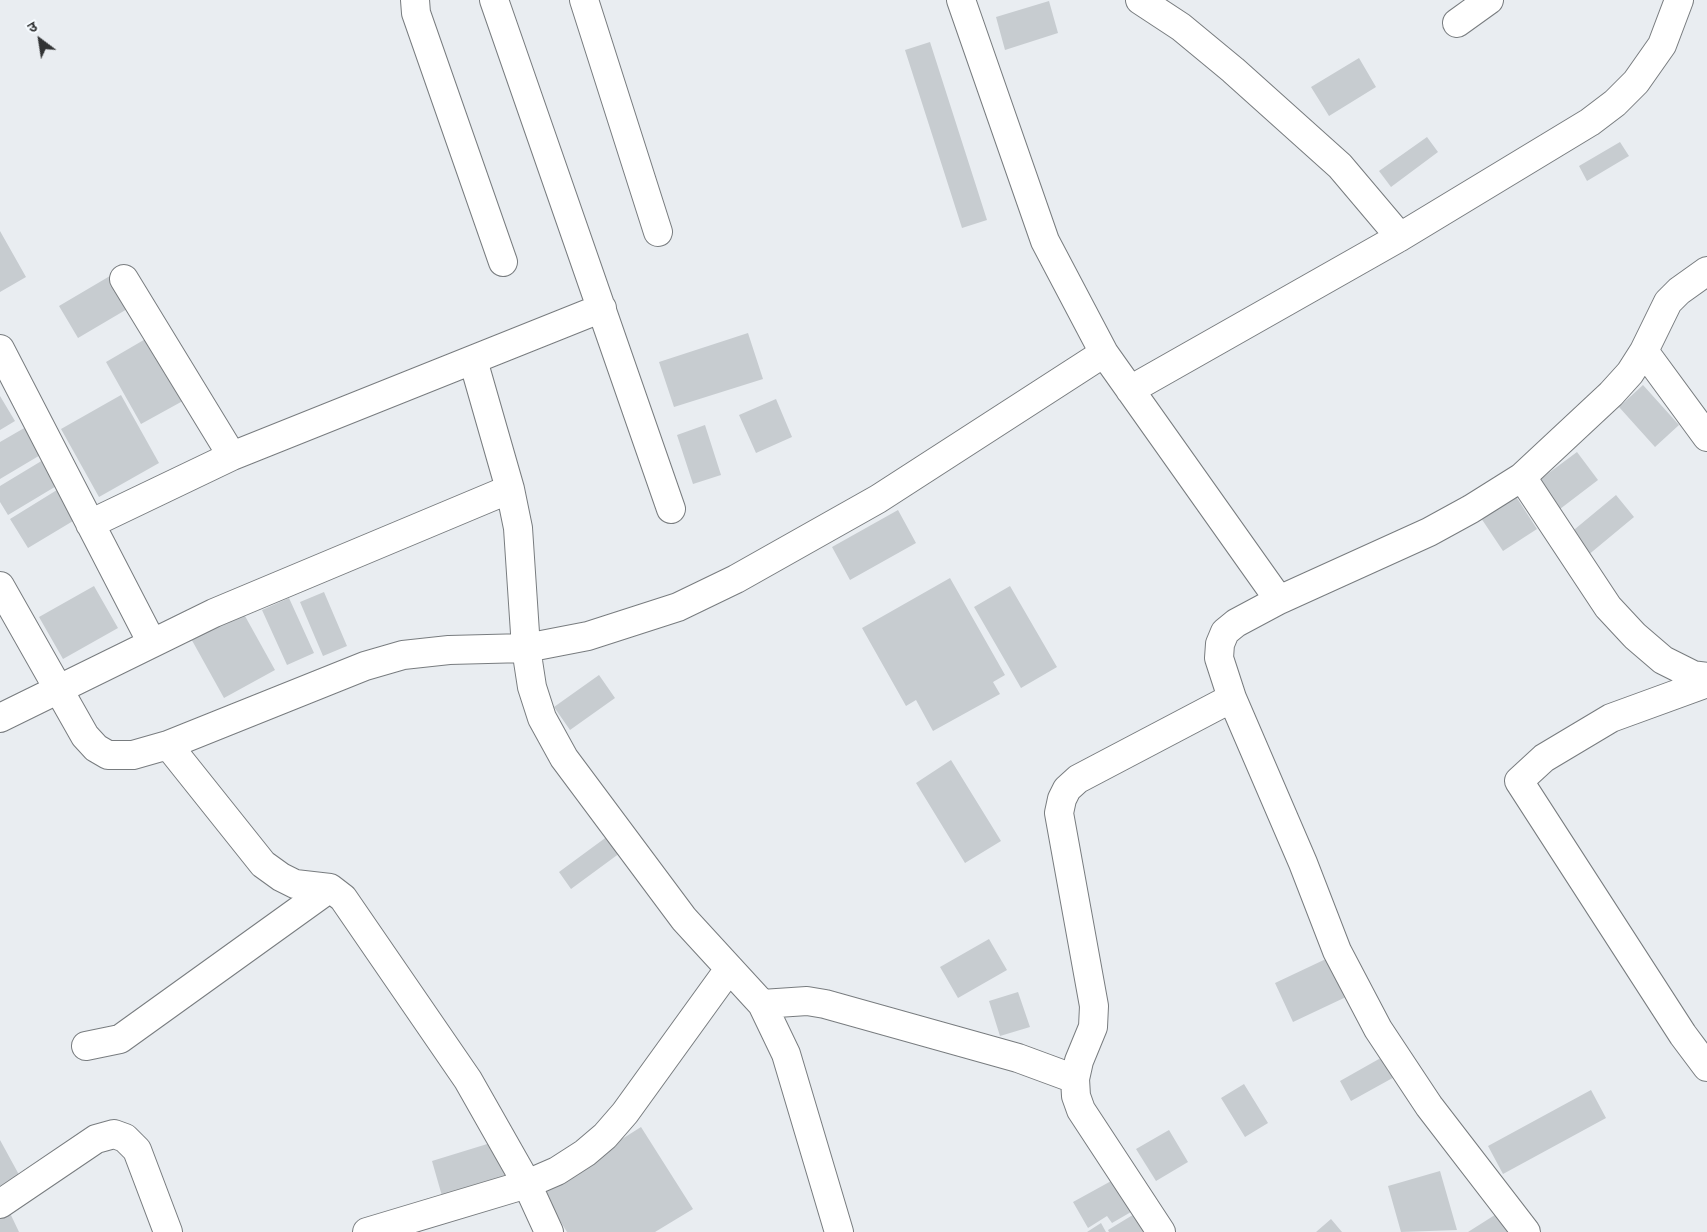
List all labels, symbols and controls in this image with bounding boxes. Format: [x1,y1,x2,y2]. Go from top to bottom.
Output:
north arrow [15,15,65,65]
text: उ [24,17,40,36]

